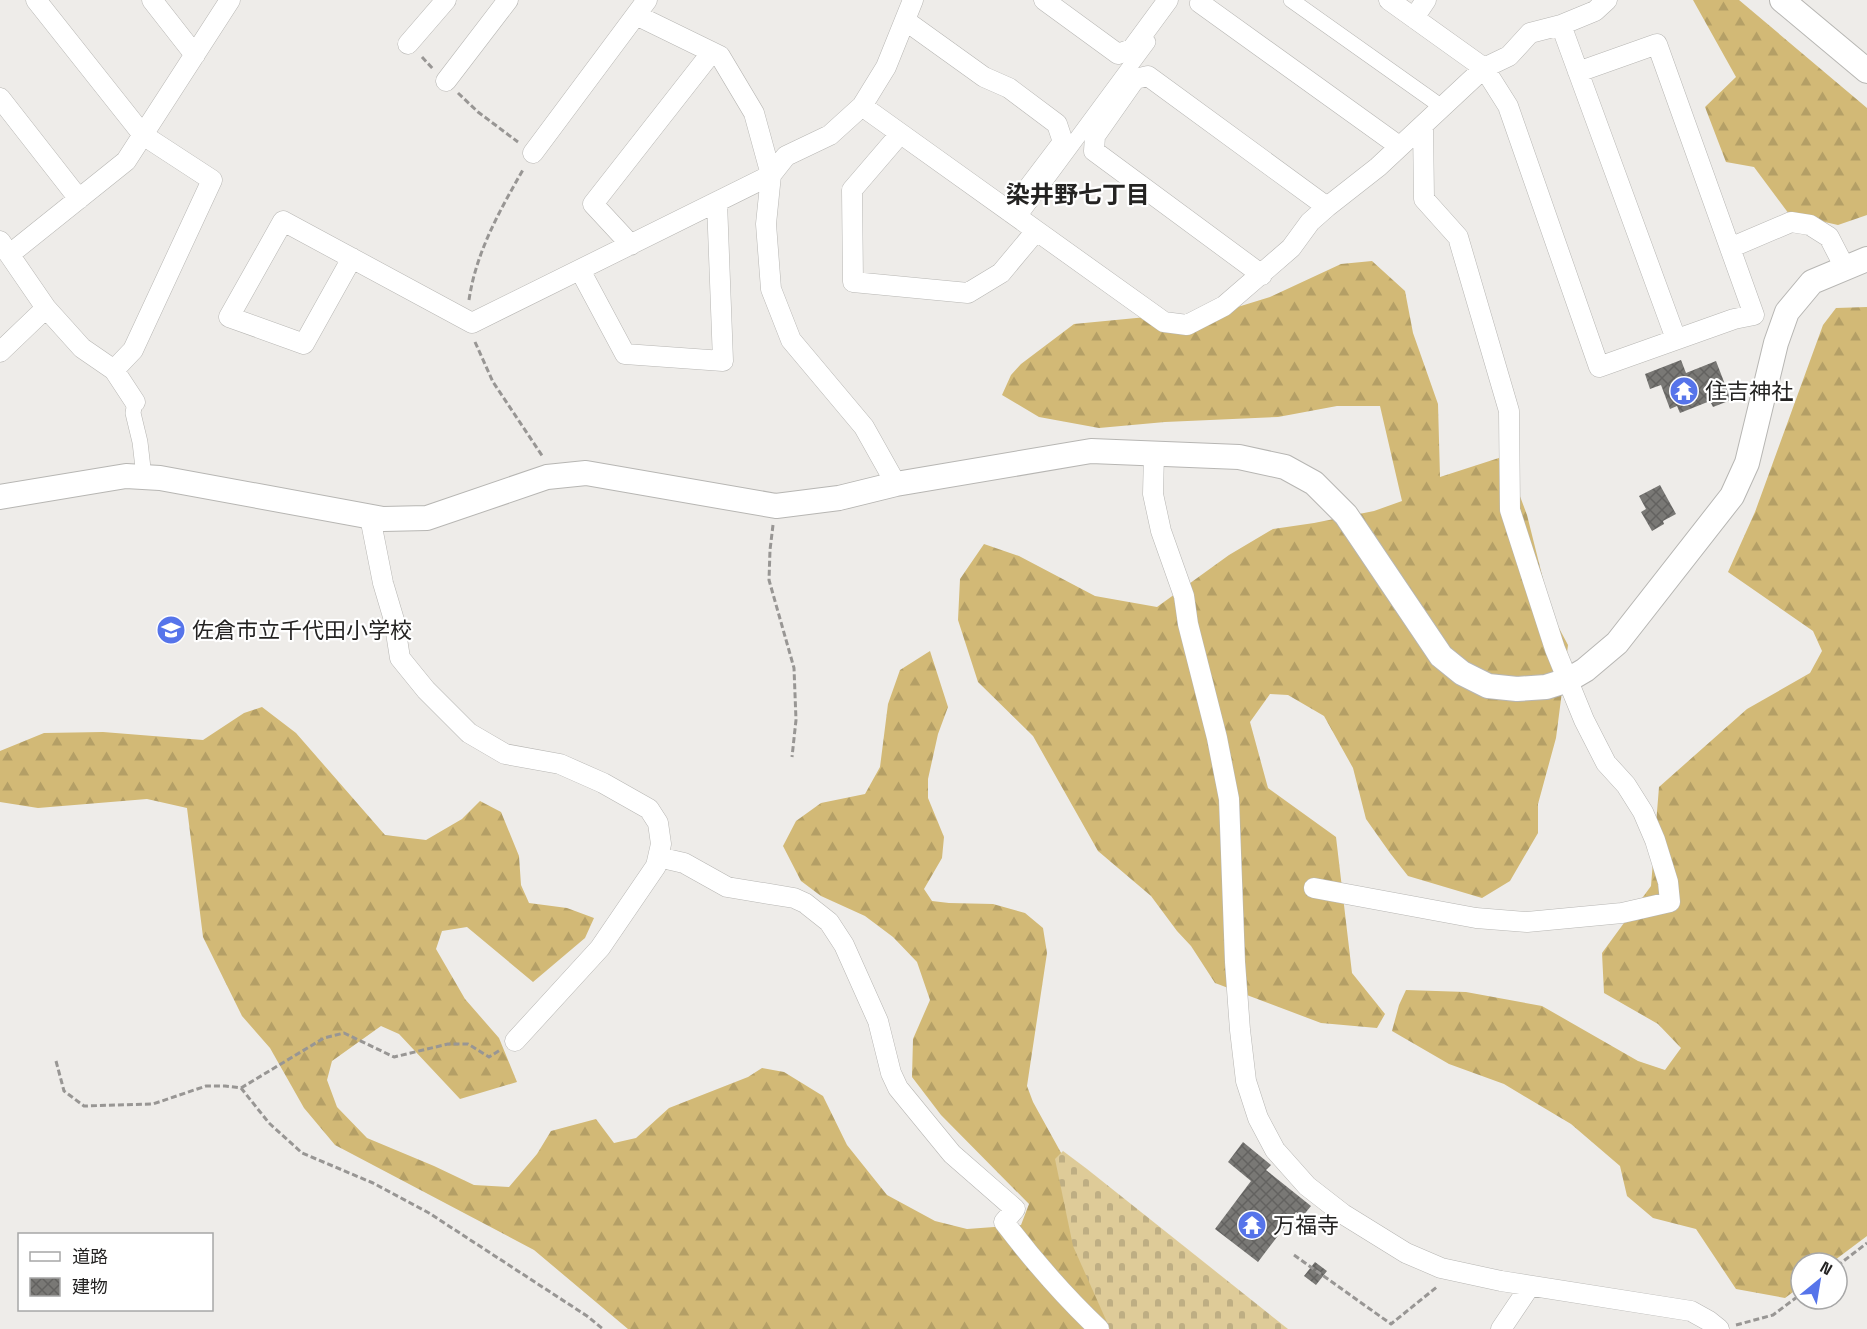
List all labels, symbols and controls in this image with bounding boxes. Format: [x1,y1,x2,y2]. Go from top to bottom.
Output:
district label: 染井野七丁目 [1006,179,1150,210]
temple icon: 住吉神社 [1668,375,1700,407]
place label: 住吉神社 [1705,377,1793,405]
school or university icon: 佐倉市立千代田小学校 [155,614,187,646]
place label: 佐倉市立千代田小学校 [192,616,412,644]
temple icon: 万福寺 [1236,1209,1268,1241]
place label: 万福寺 [1273,1211,1339,1239]
legend [18,1233,213,1311]
text: 道路 [72,1245,108,1268]
north arrow [1789,1251,1849,1311]
text: N [1816,1257,1836,1280]
text: 建物 [72,1275,108,1298]

